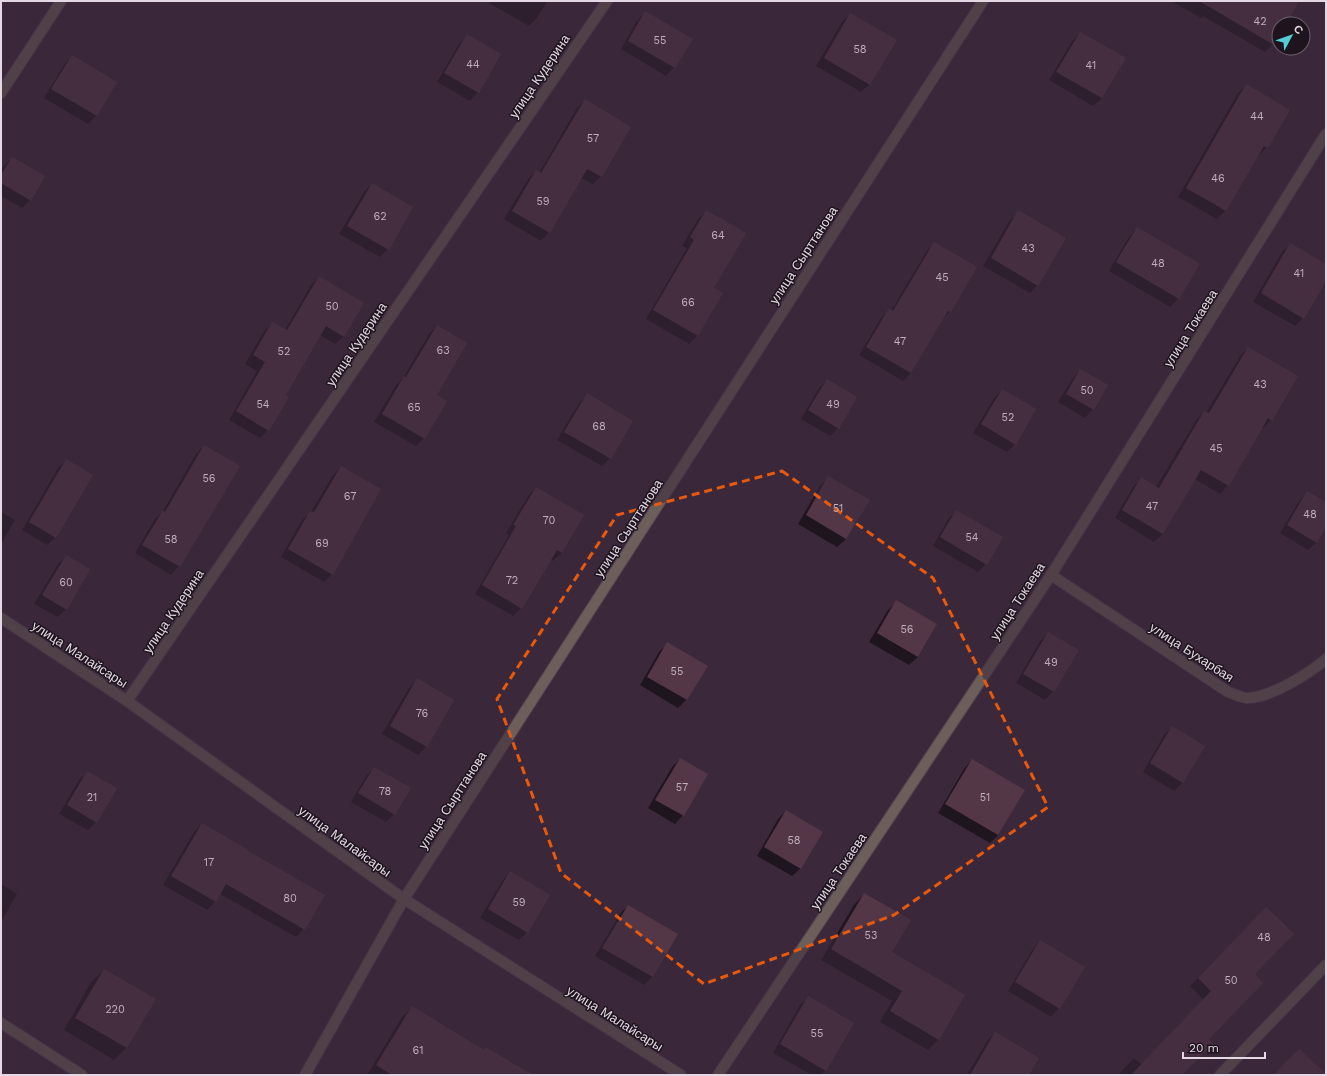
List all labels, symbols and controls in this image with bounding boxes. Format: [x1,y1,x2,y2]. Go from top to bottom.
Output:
house number: 42 [1253,15,1267,28]
north arrow [1271,16,1311,56]
text: С [1291,23,1306,37]
street label: улица Кудерина [506,31,573,121]
house number: 55 [654,34,666,47]
house number: 58 [853,43,867,56]
house number: 44 [466,58,480,71]
house number: 41 [1086,59,1096,72]
house number: 44 [1250,110,1264,123]
house number: 57 [587,132,599,145]
house number: 46 [1211,172,1225,185]
house number: 59 [536,195,550,208]
street label: улица Сырттанова [766,203,841,307]
house number: 62 [373,210,387,223]
house number: 64 [711,229,725,242]
house number: 43 [1021,242,1035,255]
house number: 48 [1151,257,1165,270]
house number: 41 [1294,267,1304,280]
house number: 45 [935,271,949,284]
street label: улица Токаева [1161,286,1221,370]
house number: 66 [681,296,695,309]
street label: улица Кудерина [323,299,390,389]
house number: 50 [325,300,339,313]
house number: 47 [894,335,906,348]
house number: 63 [436,344,450,357]
house number: 52 [278,345,290,358]
house number: 43 [1253,378,1267,391]
house number: 50 [1080,384,1094,397]
house number: 54 [256,398,270,411]
house number: 49 [826,398,840,411]
house number: 65 [407,401,421,414]
house number: 52 [1002,411,1014,424]
house number: 68 [592,420,606,433]
house number: 45 [1209,442,1223,455]
house number: 56 [202,472,216,485]
street label: улица Сырттанова [591,476,666,580]
house number: 67 [344,490,356,503]
house number: 47 [1146,500,1158,513]
house number: 51 [833,502,843,515]
house number: 48 [1303,508,1317,521]
house number: 70 [543,514,556,527]
house number: 54 [965,531,979,544]
house number: 58 [164,533,178,546]
house number: 69 [315,537,329,550]
street label: улица Токаева [987,559,1048,643]
street label: улица Кудерина [140,566,207,656]
house number: 72 [506,574,518,587]
house number: 60 [59,576,73,589]
street label: улица Малайсары [29,618,130,691]
street label: улица Бухарбая [1147,620,1237,685]
house number: 56 [900,623,914,636]
house number: 49 [1044,656,1058,669]
house number: 55 [671,665,683,678]
house number: 76 [416,707,429,720]
street label: улица Сырттанова [415,748,490,852]
house number: 57 [676,781,688,794]
house number: 78 [379,785,392,798]
house number: 21 [87,791,97,804]
house number: 51 [980,791,990,804]
street label: улица Малайсары [295,803,394,880]
street label: улица Токаева [807,830,870,912]
house number: 58 [787,834,801,847]
house number: 17 [204,856,214,869]
house number: 80 [283,892,297,905]
house number: 59 [512,896,526,909]
house number: 53 [865,929,877,942]
house number: 48 [1257,931,1271,944]
house number: 50 [1224,974,1238,987]
street label: улица Малайсары [564,983,666,1054]
house number: 220 [105,1003,125,1016]
house number: 55 [811,1027,823,1040]
scale bar [1183,1034,1265,1060]
text: 20 m [1189,1041,1219,1055]
house number: 61 [413,1044,423,1057]

